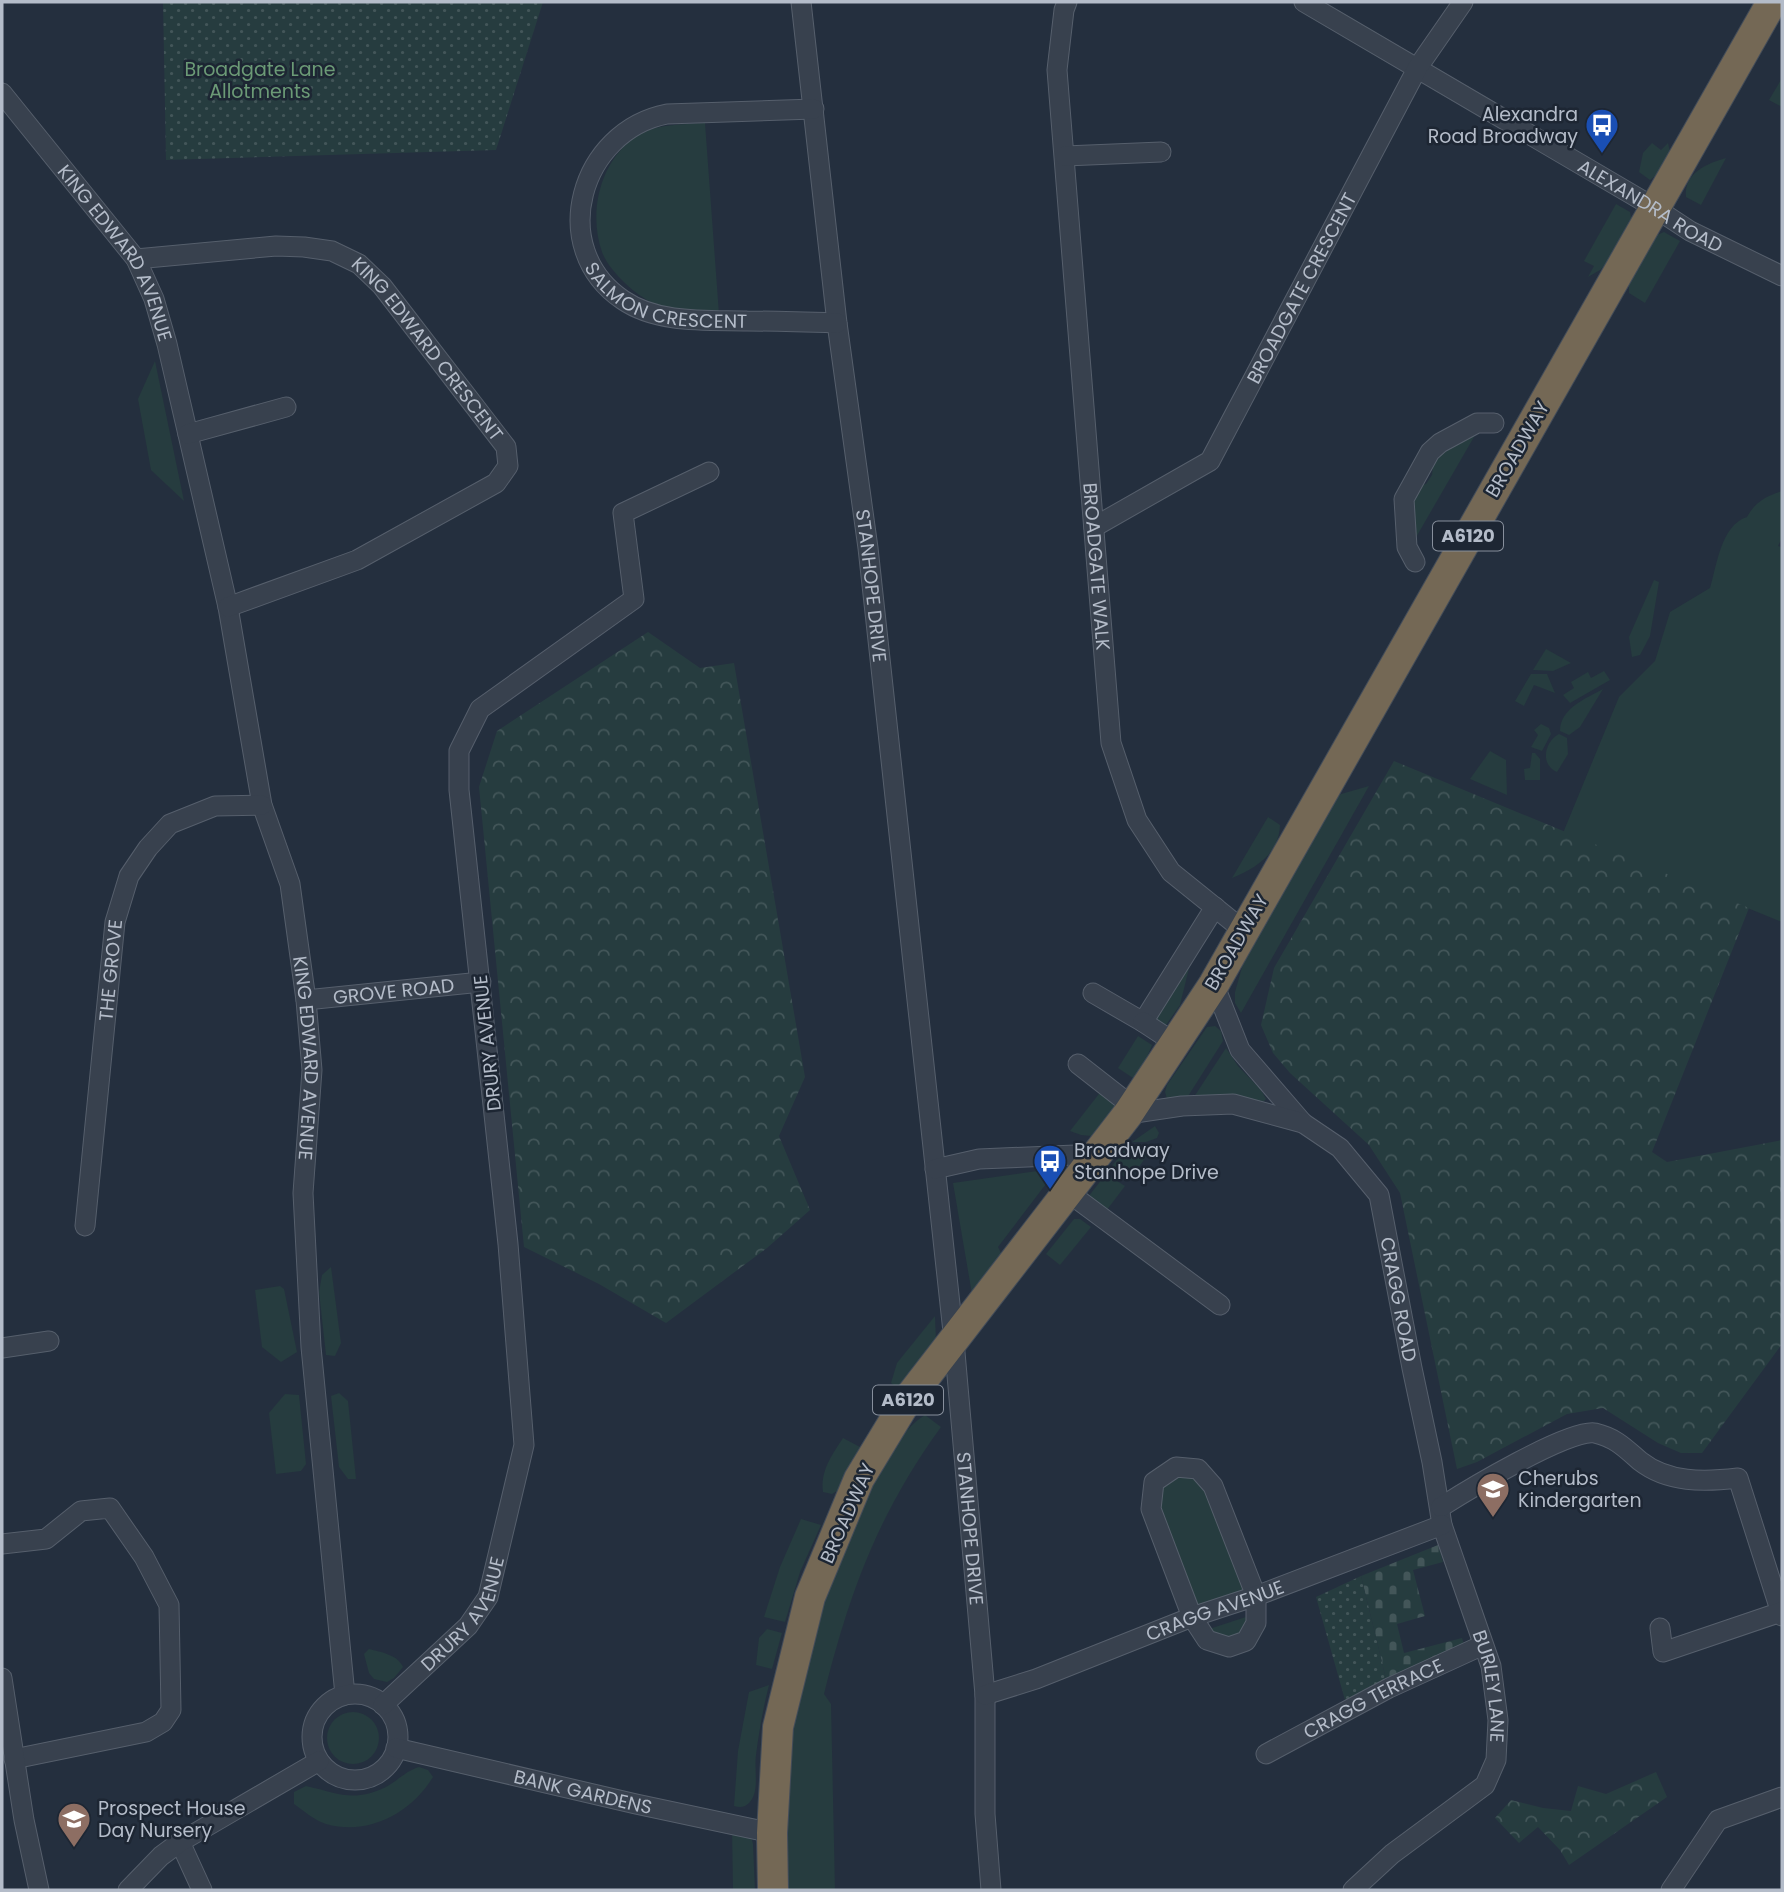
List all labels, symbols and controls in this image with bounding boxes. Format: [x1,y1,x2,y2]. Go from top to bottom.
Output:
park label: Broadgate Lane Allotments [184,56,336,105]
place label: Alexandra Road Broadway [1428,101,1578,150]
bus stop icon: Alexandra Road Broadway [1583,106,1621,155]
street label: ALEXANDRA ROAD [1573,153,1727,259]
street label: KING EDWARD AVENUE [51,159,179,345]
street label: BROADGATE CRESCENT [1240,188,1363,388]
street label: KING EDWARD CRESCENT [345,251,509,447]
street label: SALMON CRESCENT [578,257,747,335]
street label: BROADWAY [1479,396,1556,502]
street label: BROADGATE WALK [1076,482,1117,651]
street label: STANHOPE DRIVE [849,508,893,664]
road number: A6120 [1433,522,1503,550]
street label: BROADWAY [1198,889,1275,995]
street label: THE GROVE [92,918,129,1022]
street label: KING EDWARD AVENUE [286,954,325,1161]
street label: GROVE ROAD [332,972,456,1011]
street label: DRURY AVENUE [467,973,508,1112]
place label: Broadway Stanhope Drive [1074,1137,1219,1186]
bus stop icon: Broadway Stanhope Drive [1031,1142,1069,1191]
street label: CRAGG ROAD [1373,1235,1424,1364]
road number: A6120 [873,1386,943,1414]
street label: STANHOPE DRIVE [950,1451,990,1606]
street label: BROADWAY [813,1459,882,1567]
place label: Cherubs Kindergarten [1518,1465,1642,1514]
school or university icon: Cherubs Kindergarten [1474,1470,1512,1519]
street label: DRURY AVENUE [415,1554,511,1677]
street label: CRAGG AVENUE [1142,1574,1288,1648]
street label: BURLEY LANE [1466,1626,1511,1743]
street label: CRAGG TERRACE [1299,1652,1448,1746]
street label: BANK GARDENS [511,1763,654,1821]
place label: Prospect House Day Nursery [98,1795,245,1844]
school or university icon: Prospect House Day Nursery [55,1800,93,1849]

